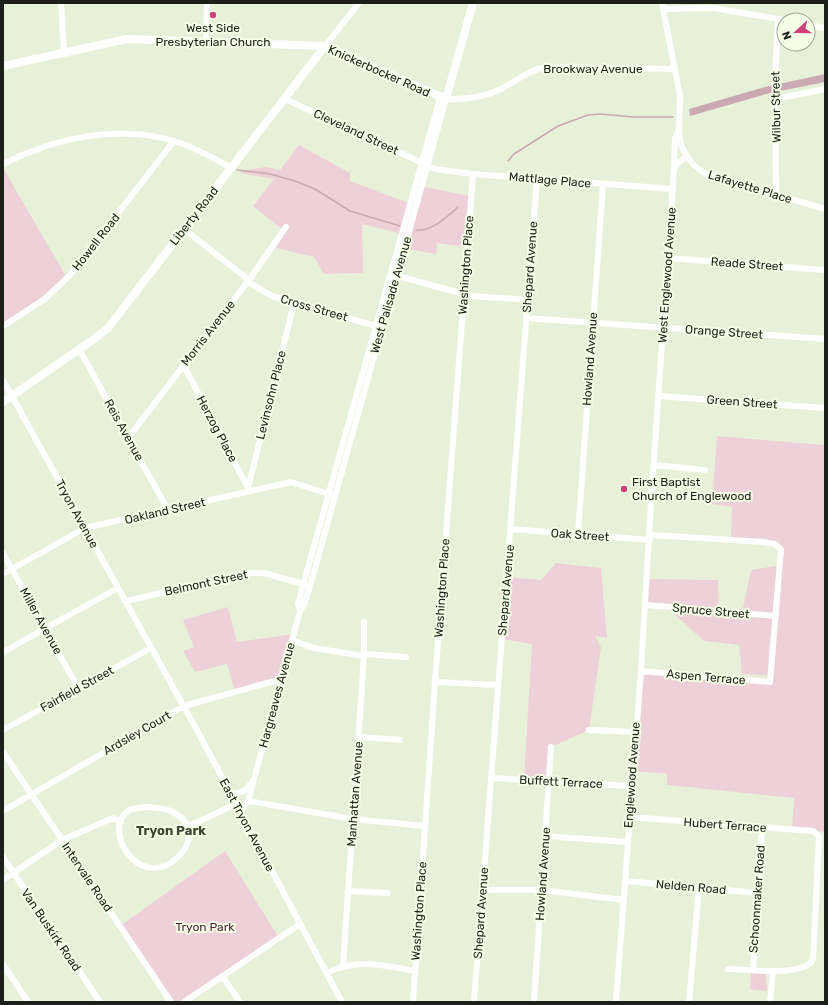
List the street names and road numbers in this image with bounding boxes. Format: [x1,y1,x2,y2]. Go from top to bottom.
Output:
street label: Knickerbocker Road [326,42,432,100]
street label: Brookway Avenue [543,62,643,76]
street label: Wilbur Street [768,71,784,143]
street label: Cleveland Street [311,106,401,158]
street label: Lafayette Place [706,168,794,207]
street label: Mattlage Place [508,169,592,191]
street label: Liberty Road [167,184,221,248]
street label: West Englewood Avenue [655,206,679,343]
street label: Howell Road [69,211,123,273]
street label: Washington Place [456,215,476,315]
street label: Shepard Avenue [520,221,540,313]
street label: West Palisade Avenue [368,235,414,355]
street label: Reade Street [710,254,784,274]
street label: Cross Street [279,292,349,324]
street label: Morris Avenue [178,297,238,369]
street label: Howland Avenue [580,312,600,406]
street label: Orange Street [685,322,764,342]
street label: Levinsohn Place [253,349,289,441]
street label: Herzog Place [194,393,241,465]
street label: Green Street [706,393,778,411]
street label: Reis Avenue [101,397,147,463]
street label: Tryon Avenue [53,477,102,551]
street label: Oakland Street [123,495,207,527]
street label: Oak Street [550,526,610,544]
street label: Washington Place [432,538,452,638]
street label: Shepard Avenue [495,544,517,636]
street label: Belmont Street [163,567,249,599]
street label: Miller Avenue [17,585,65,657]
street label: Spruce Street [672,601,750,621]
street label: Hargreaves Avenue [256,641,298,749]
street label: Fairfield Street [38,663,116,715]
street label: Aspen Terrace [666,667,746,687]
street label: Ardsley Court [101,708,174,758]
street label: Englewood Avenue [621,721,643,828]
street label: Manhattan Avenue [344,741,366,847]
street label: Buffett Terrace [519,773,603,791]
street label: East Tryon Avenue [217,776,278,874]
street label: Hubert Terrace [683,815,767,835]
street label: Howland Avenue [533,827,553,921]
street label: Intervale Road [59,840,115,914]
street label: Schoonmaker Road [746,845,768,953]
street label: Washington Place [409,861,429,961]
street label: Shepard Avenue [471,867,491,959]
street label: Nelden Road [655,877,727,897]
street label: Van Buskirk Road [18,886,84,974]

